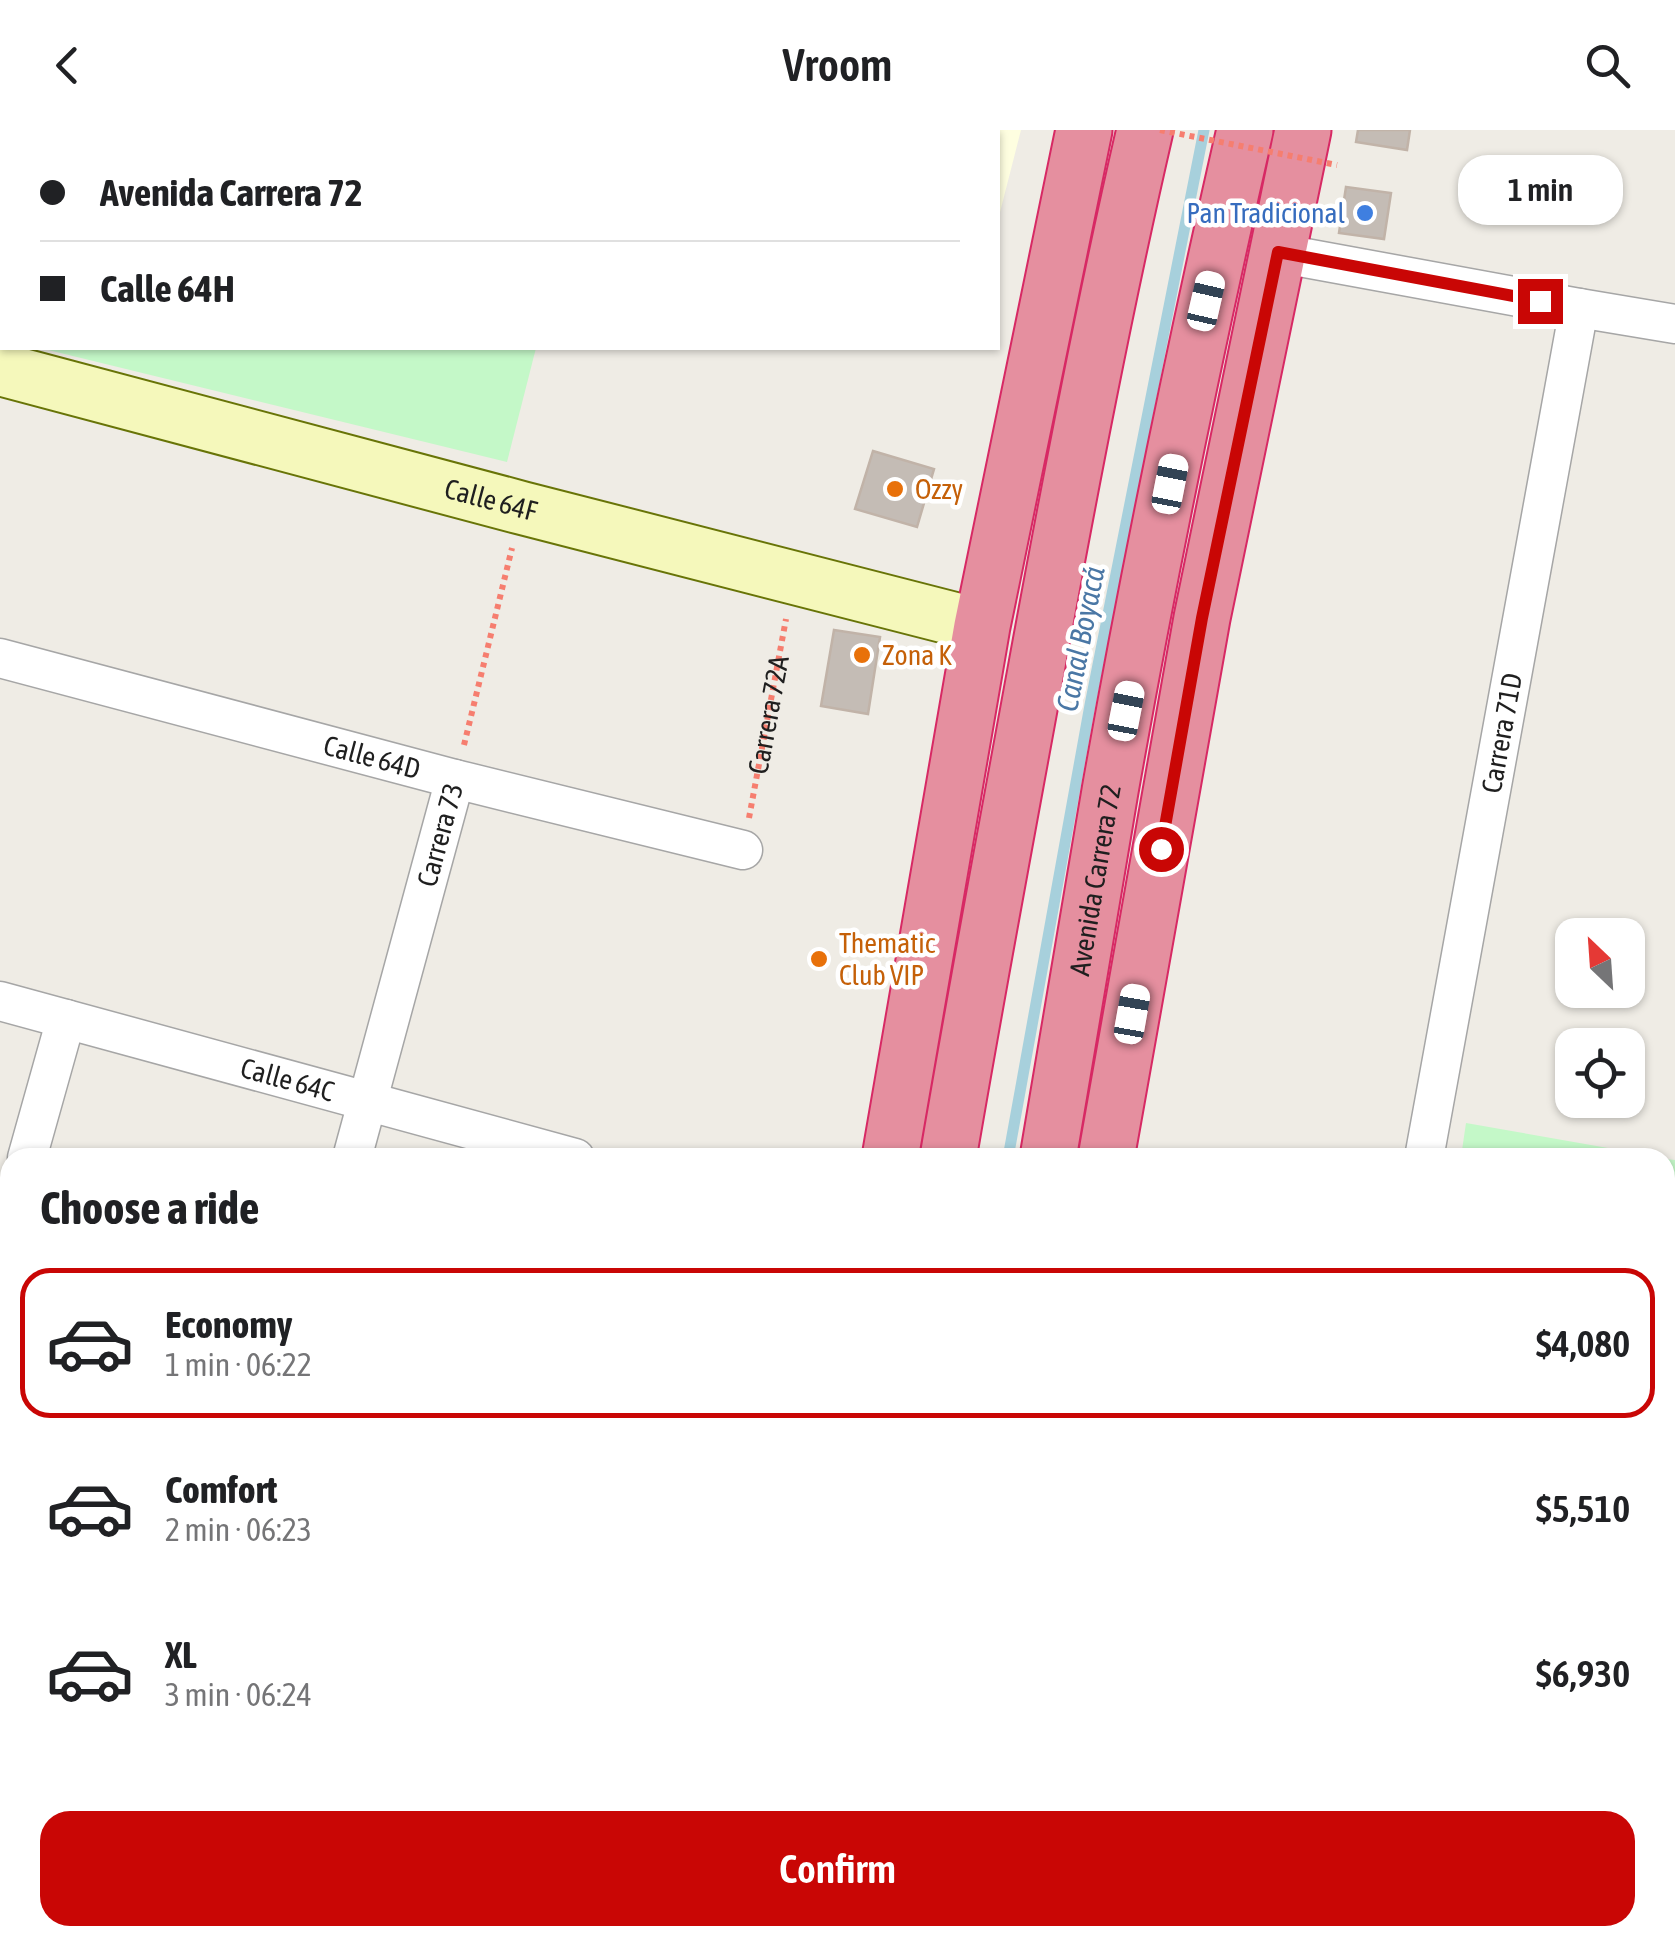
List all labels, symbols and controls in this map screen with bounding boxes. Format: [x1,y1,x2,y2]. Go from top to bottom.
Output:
icon: back [40,38,95,93]
icon: search [1580,38,1635,93]
text: Vroom [782,39,893,91]
callout: 1 min [1458,156,1622,226]
text: Avenida Carrera 72 [100,171,363,214]
text: 1 min [1508,171,1573,208]
place label: Pan Tradicional [1186,197,1346,229]
marker: Pan Tradicional [1354,202,1376,224]
text: Calle 64H [100,267,235,310]
car [1185,268,1227,334]
route end [1518,279,1563,324]
car [1150,452,1190,516]
street label: Calle 64F [441,472,541,527]
place label: Ozzy [915,473,963,505]
marker: Ozzy [884,478,906,500]
water label: Canal Boyacá [1049,563,1111,714]
place label: Zona K [882,639,952,671]
marker: Zona K [851,644,873,666]
street label: Carrera 72A [742,653,795,776]
street label: Carrera 71D [1475,670,1528,796]
car [1106,679,1146,743]
street label: Calle 64D [320,729,424,785]
street label: Carrera 73 [411,779,469,890]
street label: Avenida Carrera 72 [1063,782,1127,978]
route start [1139,827,1184,872]
north arrow [1555,918,1645,1008]
map controls [1555,918,1645,1118]
place label: Thematic Club VIP [839,927,936,991]
marker: Thematic Club VIP [808,948,830,970]
car [1112,982,1152,1046]
button: locate [1555,1028,1645,1118]
street label: Calle 64C [237,1051,338,1108]
text: Choose a ride [40,1182,259,1234]
icon: car [45,1298,135,1388]
text: Economy [165,1303,292,1346]
text: $4,080 [1536,1322,1630,1365]
text: 1 min · 06:22 [165,1346,312,1383]
icon: car [45,1463,135,1553]
text: Comfort [165,1468,277,1511]
text: $5,510 [1536,1487,1630,1530]
text: 2 min · 06:23 [165,1511,312,1548]
icon: car [45,1628,135,1718]
text: XL [165,1633,197,1676]
text: $6,930 [1536,1652,1630,1695]
text: 3 min · 06:24 [165,1676,312,1713]
button: Confirm [40,1811,1635,1926]

